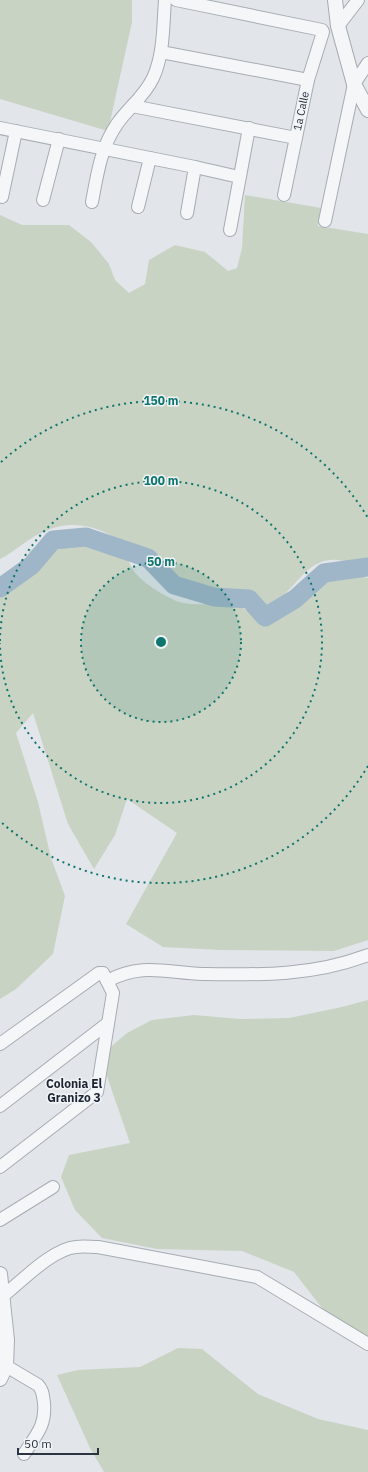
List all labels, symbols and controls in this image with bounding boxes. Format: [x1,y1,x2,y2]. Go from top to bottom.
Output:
street label: 1a Calle [290,90,312,132]
text: 150 m [143,393,179,408]
text: 100 m [143,473,179,488]
text: 50 m [147,554,175,569]
centre of rings [154,635,168,649]
district label: Colonia El Granizo 3 [46,1076,102,1105]
scale bar [18,1430,98,1456]
text: 50 m [24,1436,52,1451]

